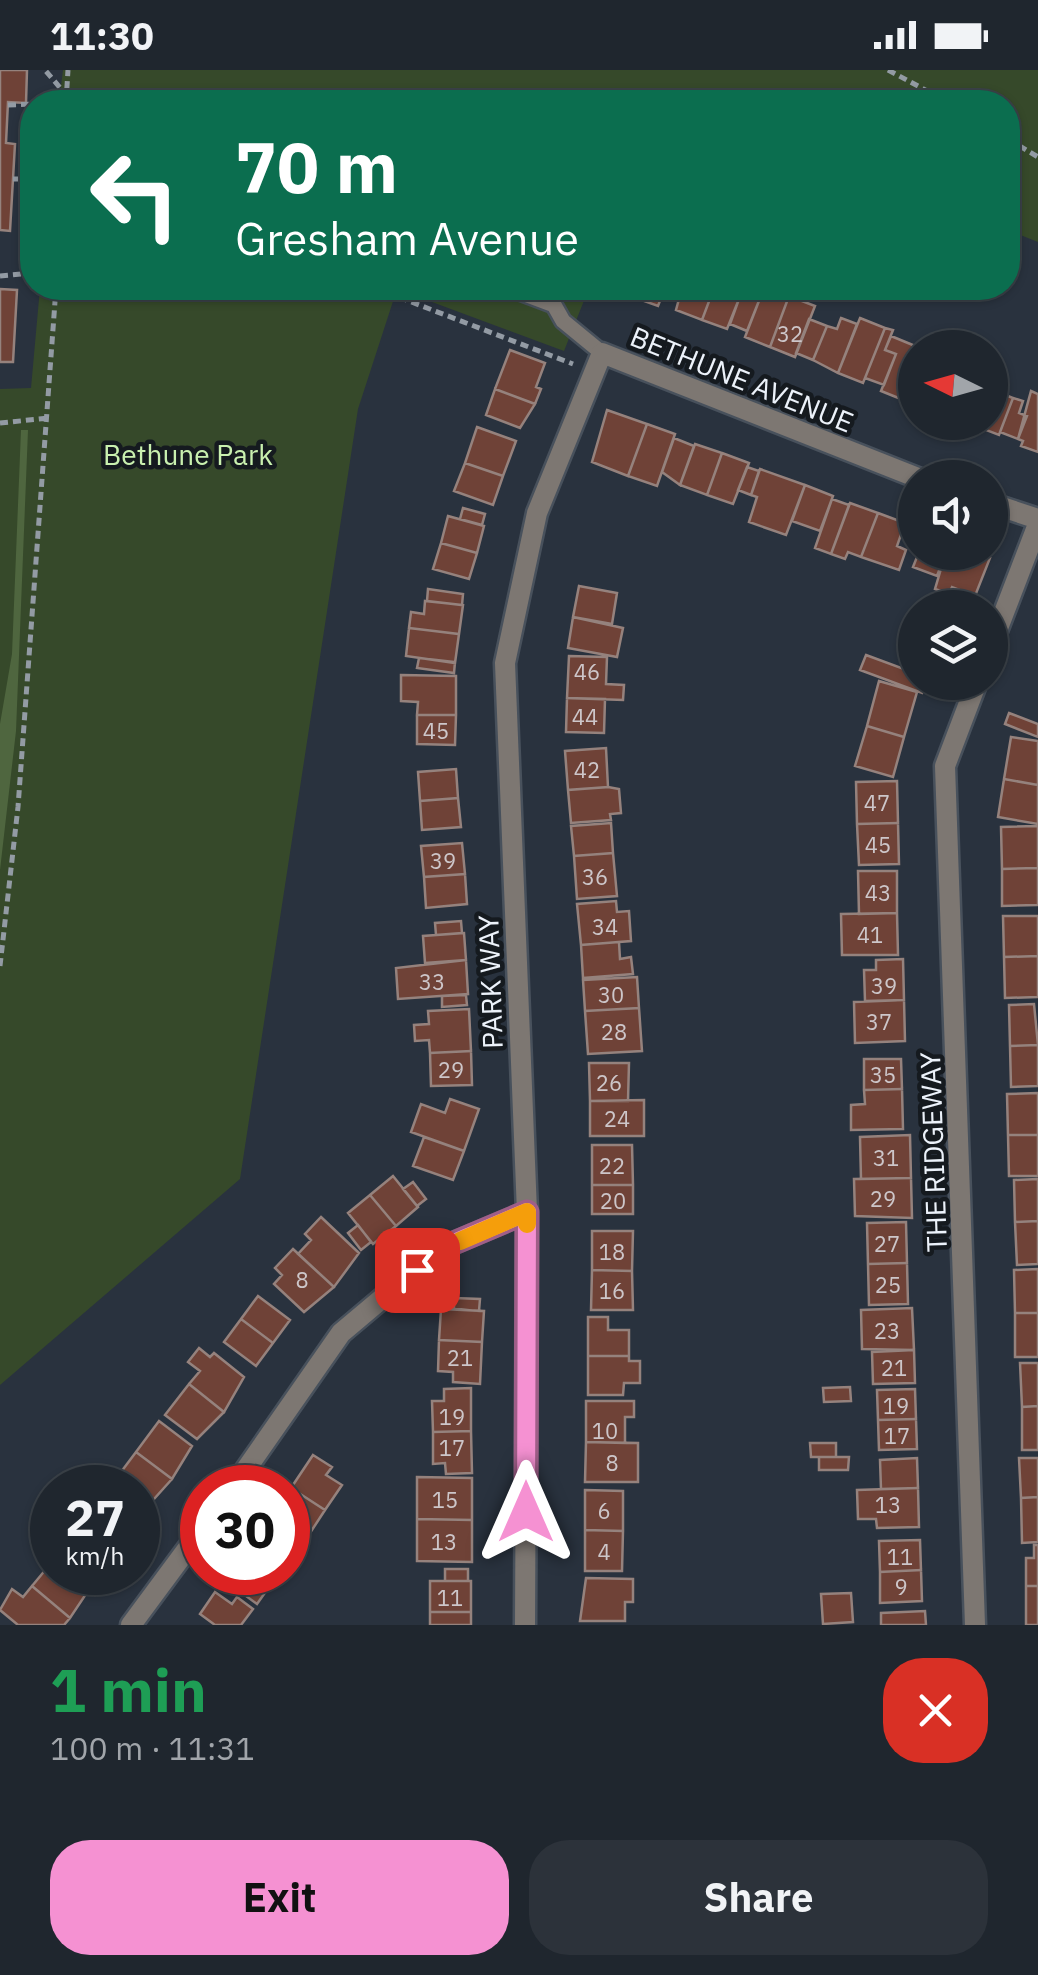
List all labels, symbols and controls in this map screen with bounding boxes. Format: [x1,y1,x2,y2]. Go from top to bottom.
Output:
text: 11:30 [50,11,154,60]
text: 70 m [235,121,398,212]
icon: left [70,130,200,260]
text: Gresham Avenue [235,209,579,267]
street label: BETHUNE AVENUE [625,317,859,441]
house number: 32 [777,319,803,348]
north arrow [898,330,1008,440]
map controls [898,330,1008,700]
park label: Bethune Park [103,436,273,473]
button: sound [898,460,1008,570]
button: layers [898,590,1008,700]
house number: 46 [574,657,600,686]
house number: 44 [572,702,598,731]
house number: 45 [423,716,449,745]
house number: 42 [574,755,600,784]
house number: 47 [864,788,890,817]
house number: 45 [865,830,891,859]
house number: 39 [430,846,456,875]
house number: 36 [582,862,608,891]
house number: 43 [865,878,891,907]
house number: 34 [592,912,618,941]
street label: PARK WAY [469,914,511,1050]
house number: 41 [857,920,883,949]
house number: 33 [419,967,445,996]
house number: 39 [871,971,897,1000]
house number: 30 [598,980,624,1009]
house number: 37 [866,1007,892,1036]
house number: 28 [601,1017,627,1046]
street label: THE RIDGEWAY [911,1051,955,1253]
house number: 29 [438,1055,464,1084]
house number: 35 [870,1060,896,1089]
house number: 26 [596,1068,622,1097]
house number: 24 [604,1104,630,1133]
house number: 31 [873,1143,899,1172]
house number: 22 [599,1151,625,1180]
house number: 29 [870,1184,896,1213]
house number: 20 [600,1186,626,1215]
pin [375,1228,460,1313]
house number: 27 [874,1229,900,1258]
house number: 18 [599,1237,625,1266]
icon: arrive [390,1243,445,1298]
house number: 8 [295,1265,309,1294]
house number: 25 [875,1270,901,1299]
house number: 16 [599,1276,625,1305]
house number: 23 [874,1316,900,1345]
house number: 21 [447,1343,473,1372]
house number: 21 [881,1353,907,1382]
house number: 19 [883,1391,909,1420]
house number: 19 [439,1402,465,1431]
house number: 10 [592,1416,618,1445]
house number: 17 [884,1421,910,1450]
house number: 17 [439,1433,465,1462]
house number: 8 [605,1448,619,1477]
position arrow [474,1460,578,1564]
speed limit sign: 30 [180,1465,310,1595]
text: 27 [65,1485,125,1550]
house number: 15 [432,1485,458,1514]
house number: 13 [875,1490,901,1519]
house number: 6 [597,1496,611,1525]
house number: 13 [431,1527,457,1556]
house number: 4 [597,1537,611,1566]
text: km/h [66,1539,124,1572]
house number: 11 [887,1542,913,1571]
house number: 9 [894,1572,908,1601]
house number: 11 [437,1583,463,1612]
text: 1 min [50,1650,207,1729]
button: close [883,1658,988,1763]
text: 100 m · 11:31 [50,1727,255,1769]
button: Exit [50,1840,509,1955]
button: Share [529,1840,988,1955]

